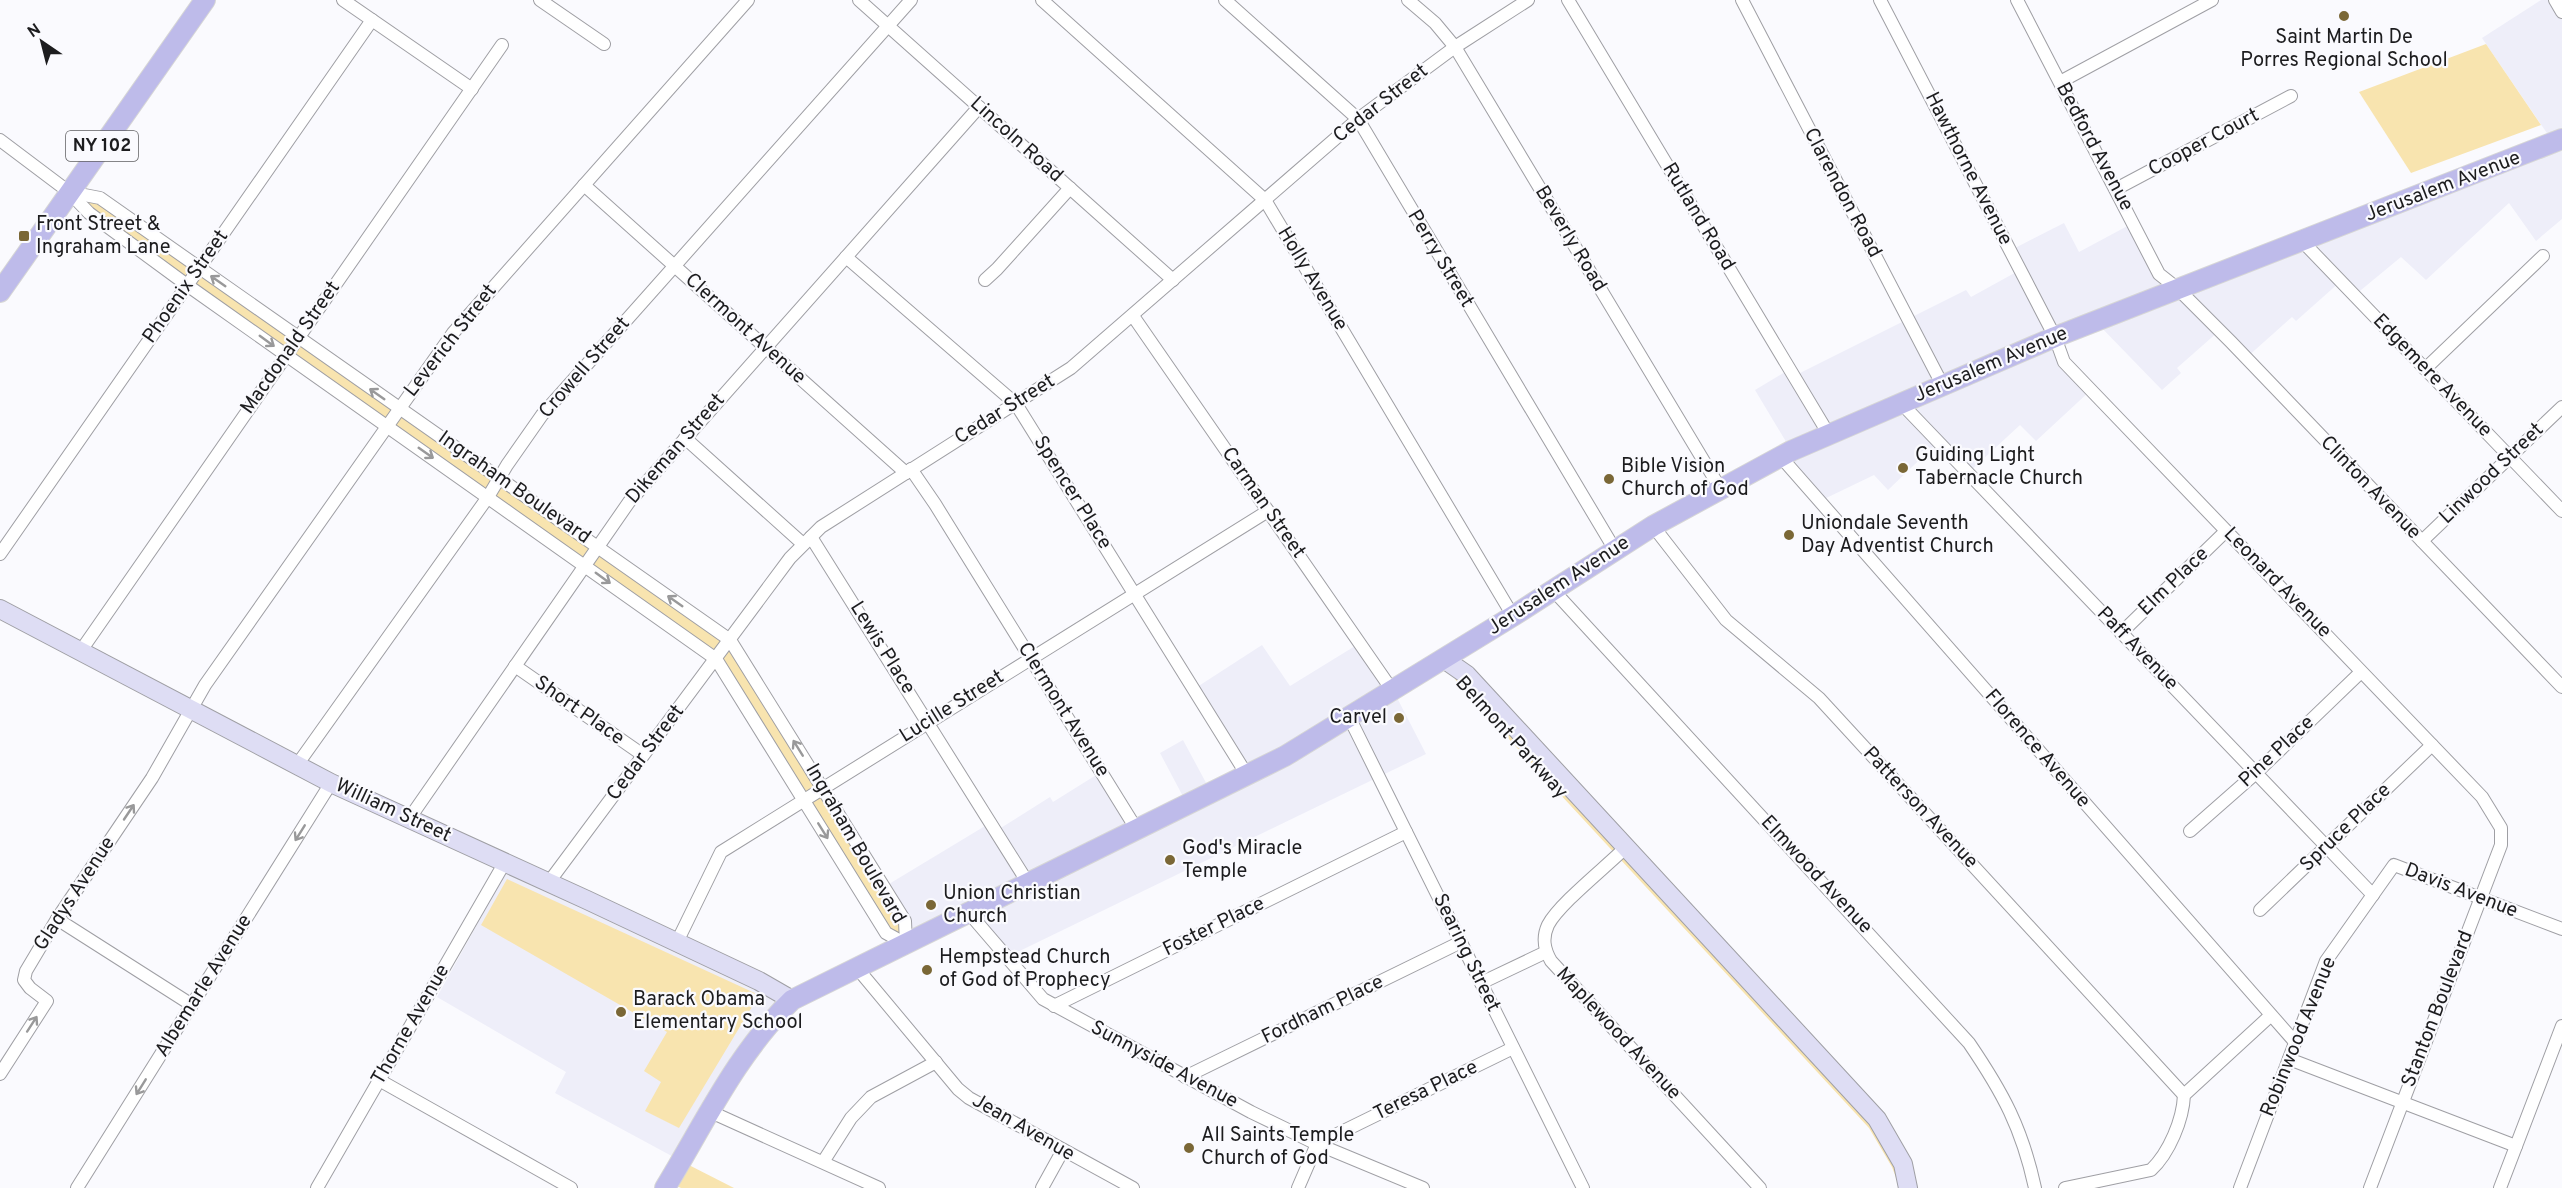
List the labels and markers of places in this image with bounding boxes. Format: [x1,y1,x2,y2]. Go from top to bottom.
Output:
marker: Saint Martin De Porres Regional School [2337,9,2351,23]
place label: Saint Martin De Porres Regional School [2240,25,2448,74]
place label: Front Street & Ingraham Lane [36,212,171,261]
marker: Front Street & Ingraham Lane [17,229,31,243]
place label: Guiding Light Tabernacle Church [1915,443,2083,492]
place label: Bible Vision Church of God [1621,454,1749,503]
marker: Guiding Light Tabernacle Church [1896,461,1910,475]
marker: Bible Vision Church of God [1602,472,1616,486]
place label: Uniondale Seventh Day Adventist Church [1801,511,1994,560]
marker: Uniondale Seventh Day Adventist Church [1782,528,1796,542]
place label: Carvel [1329,705,1387,731]
marker: Carvel [1392,711,1406,725]
place label: God's Miracle Temple [1182,836,1302,885]
marker: God's Miracle Temple [1163,853,1177,867]
place label: Union Christian Church [943,881,1081,930]
marker: Union Christian Church [924,898,938,912]
place label: Hempstead Church of God of Prophecy [939,945,1111,994]
marker: Hempstead Church of God of Prophecy [920,963,934,977]
place label: Barack Obama Elementary School [633,987,803,1036]
marker: Barack Obama Elementary School [614,1005,628,1019]
place label: All Saints Temple Church of God [1201,1123,1354,1172]
marker: All Saints Temple Church of God [1182,1141,1196,1155]

